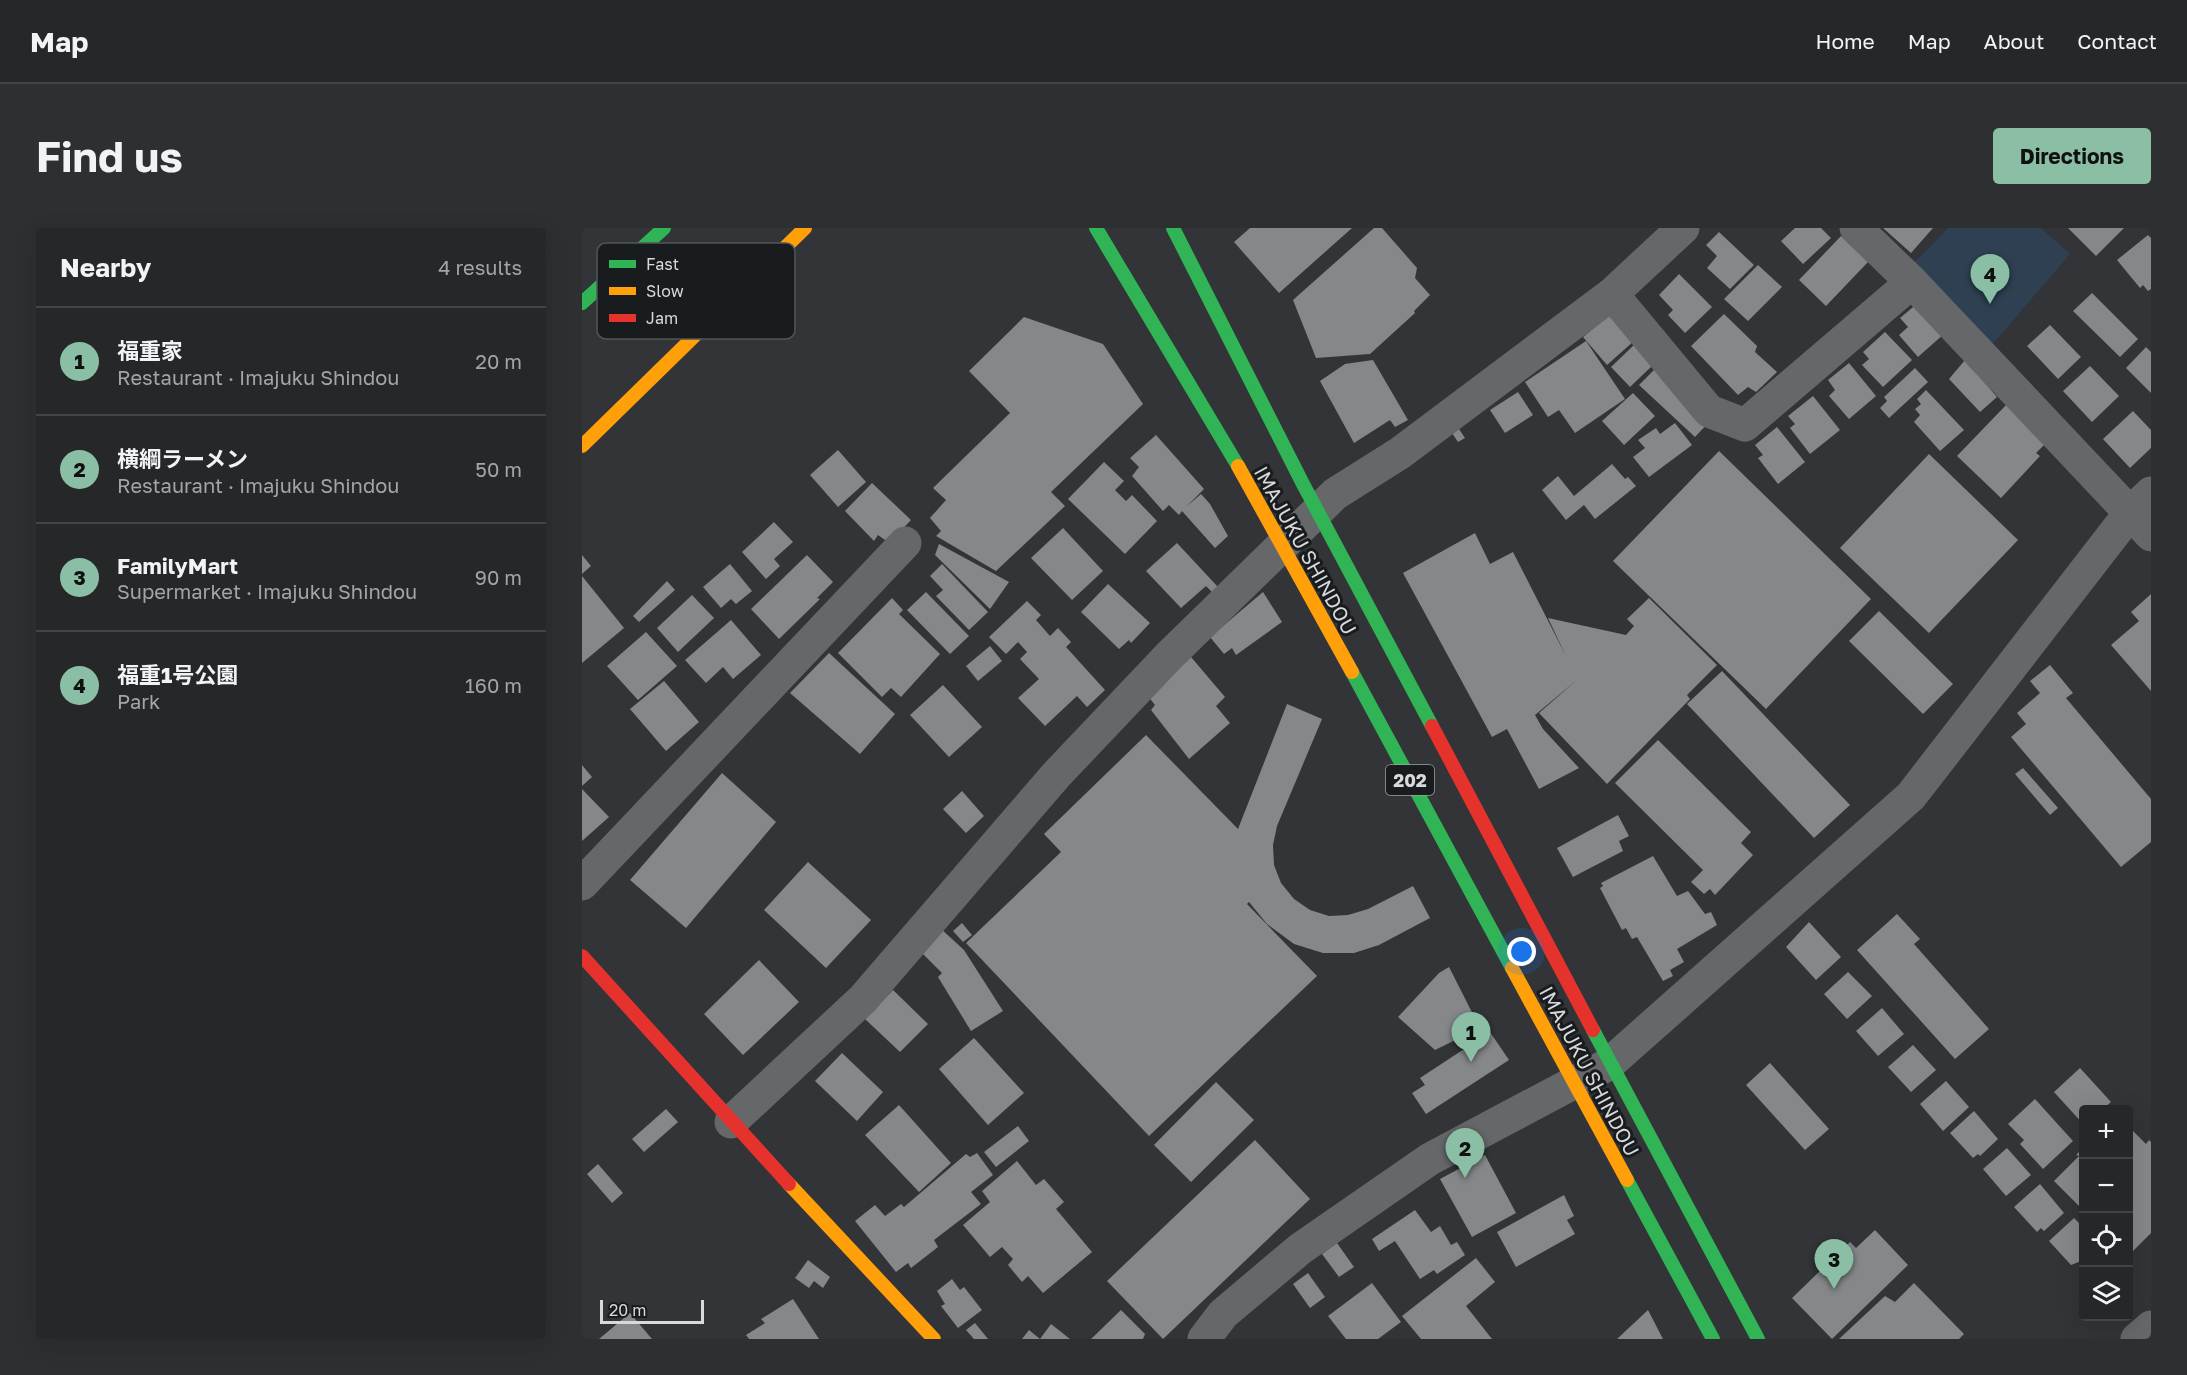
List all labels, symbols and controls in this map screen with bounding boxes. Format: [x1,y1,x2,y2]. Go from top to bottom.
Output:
text: Map [30,25,88,58]
text: Home [1815,28,1875,54]
text: Map [1908,28,1951,54]
text: About [1984,28,2044,54]
text: Contact [2077,28,2157,54]
button: Directions [1993,128,2151,184]
text: Find us [36,131,183,181]
legend [597,243,795,339]
text: Nearby [60,252,151,283]
text: Fast [646,254,679,274]
pin: 4 [1970,254,2010,304]
text: 4 results [438,255,522,279]
text: Slow [646,281,684,301]
text: Jam [646,308,678,328]
text: 福重家 [117,337,183,364]
text: 1 [74,349,85,373]
text: 20 m [475,349,522,373]
text: Restaurant · Imajuku Shindou [117,365,399,389]
text: 横綱ラーメン [117,445,248,472]
text: 2 [73,457,86,481]
text: 50 m [475,457,522,481]
street label: IMAJUKU SHINDOU [1250,462,1362,638]
text: Restaurant · Imajuku Shindou [117,473,399,497]
text: FamilyMart [117,552,238,579]
text: 3 [73,565,86,589]
text: 90 m [475,565,522,589]
text: Supermarket · Imajuku Shindou [117,579,417,603]
text: 福重1号公園 [117,661,238,688]
text: 4 [73,673,86,697]
text: 160 m [465,673,522,697]
text: Park [117,689,160,713]
road number: 202 [1386,765,1434,795]
your location [1507,937,1536,966]
street label: IMAJUKU SHINDOU [1535,982,1645,1160]
pin: 1 [1452,1012,1490,1062]
map controls [2079,1105,2133,1321]
button: + [2079,1105,2133,1159]
pin: 2 [1446,1128,1484,1178]
button: − [2079,1159,2133,1213]
button: locate [2079,1213,2133,1267]
pin: 3 [1814,1240,1854,1289]
button: layers [2079,1267,2133,1321]
scale bar [600,1297,704,1324]
text: 20 m [609,1300,646,1320]

